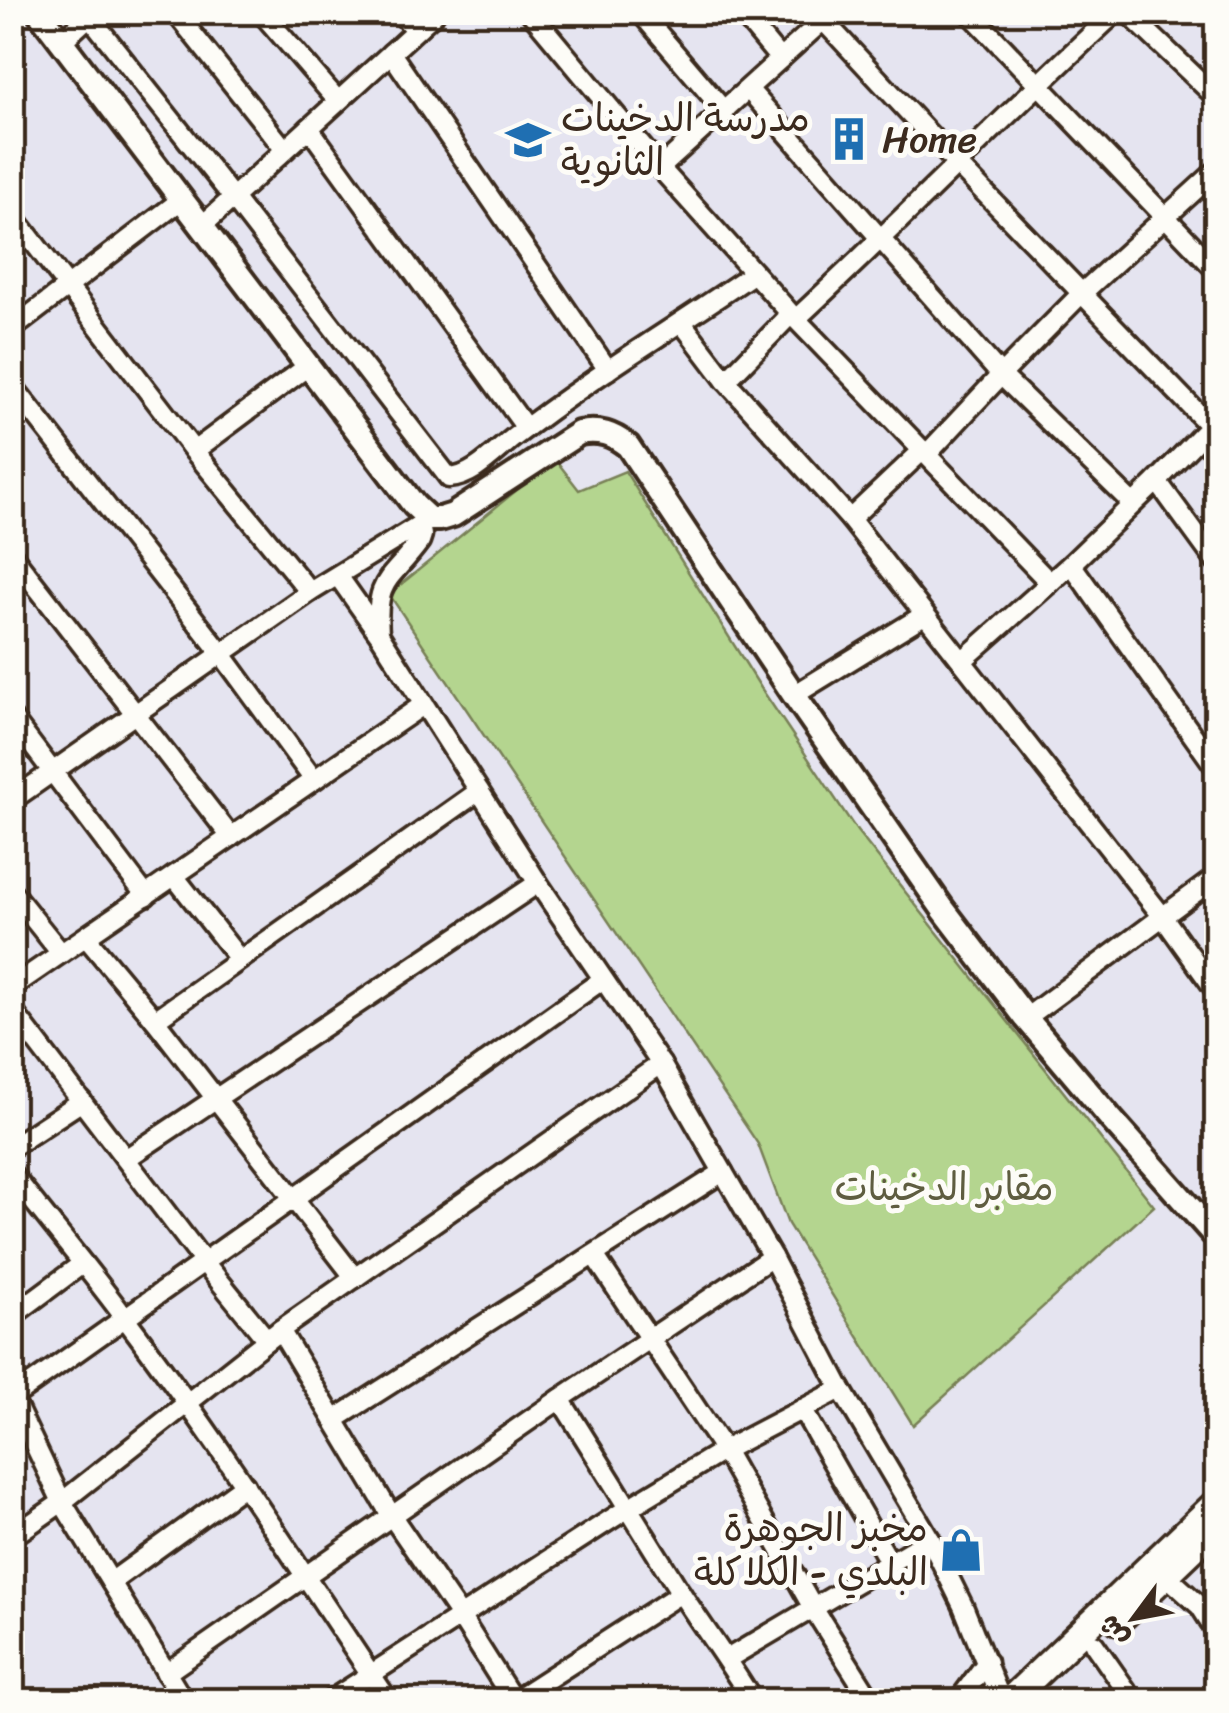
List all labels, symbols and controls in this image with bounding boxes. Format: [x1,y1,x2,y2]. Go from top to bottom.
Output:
place label: مدرسة الدخينات الثانوية [561,85,810,196]
place label: Home [882,106,977,173]
building icon: Home [825,115,873,163]
school or university icon: مدرسة الدخينات الثانوية [504,116,552,164]
park label: مقابر الدخينات [834,1154,1054,1221]
place label: مخبز الجوهرة البلدي - الكلاكلة [694,1495,928,1606]
shop icon: مخبز الجوهرة البلدي - الكلاكلة [937,1526,985,1574]
north arrow [1084,1568,1184,1668]
text: ش [1084,1605,1142,1657]

